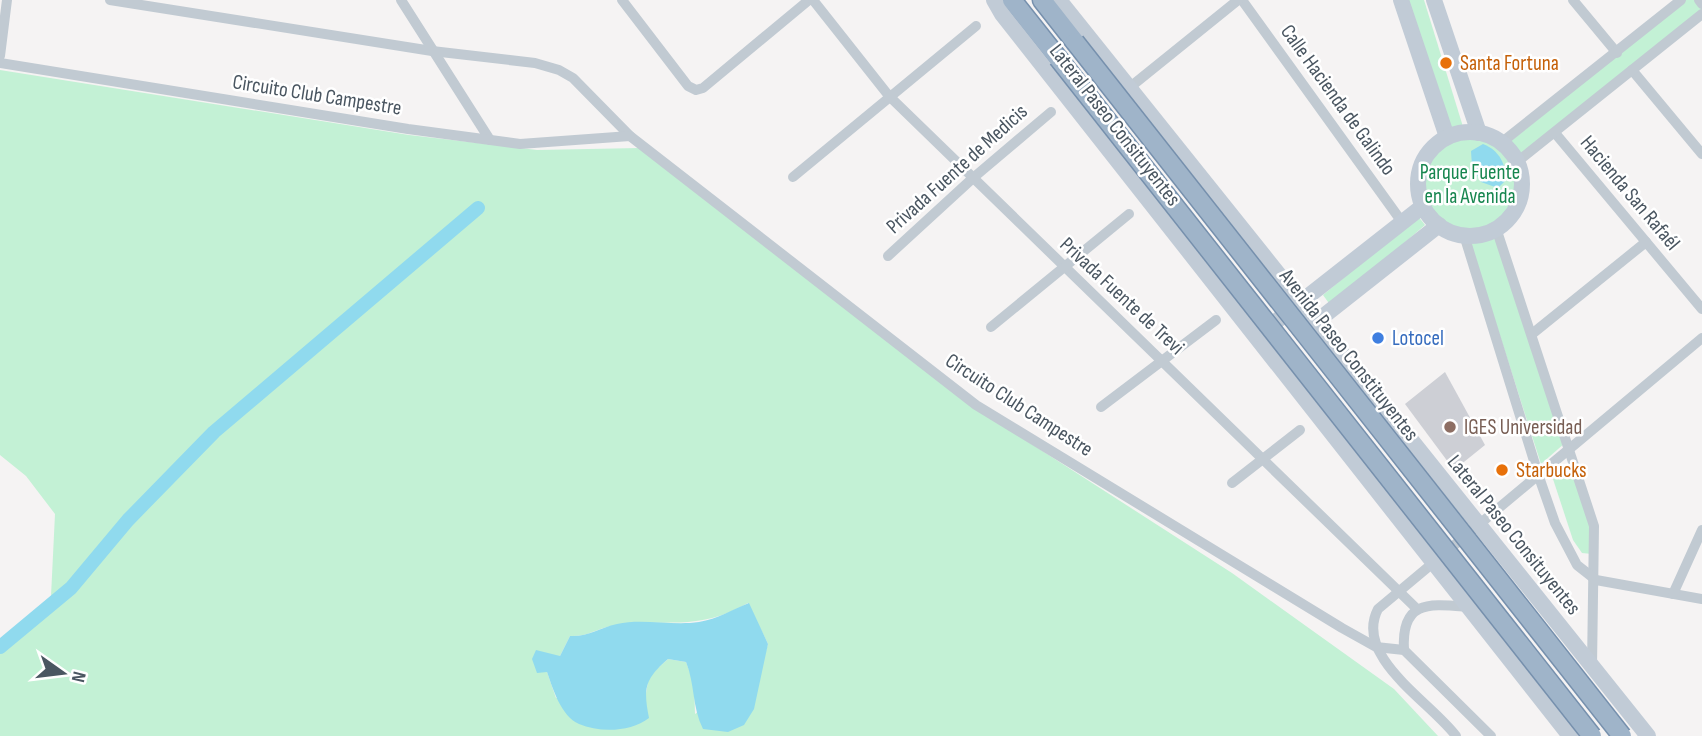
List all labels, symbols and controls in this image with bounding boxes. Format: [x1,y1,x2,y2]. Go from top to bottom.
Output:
street label: Calle Hacienda de Galindo [1275,20,1401,180]
street label: Lateral Paseo Consituyentes [1044,39,1186,211]
place label: Santa Fortuna [1460,51,1559,76]
marker: Santa Fortuna [1438,55,1454,71]
street label: Circuito Club Campestre [231,69,403,121]
street label: Privada Fuente de Medicis [881,99,1033,239]
street label: Hacienda San Rafaél [1575,131,1685,255]
park label: Parque Fuente en la Avenida [1420,160,1520,209]
street label: Privada Fuente de Trevi [1055,232,1189,360]
street label: Avenida Paseo Constituyentes [1273,263,1424,446]
place label: Lotocel [1392,326,1444,351]
marker: Lotocel [1370,330,1386,346]
street label: Circuito Club Campestre [941,348,1097,462]
place label: IGES Universidad [1464,415,1582,440]
marker: IGES Universidad [1442,419,1458,435]
street label: Lateral Paseo Consituyentes [1442,450,1586,620]
place label: Starbucks [1516,458,1587,483]
marker: Starbucks [1494,462,1510,478]
north arrow [28,638,98,708]
text: N [66,669,90,684]

